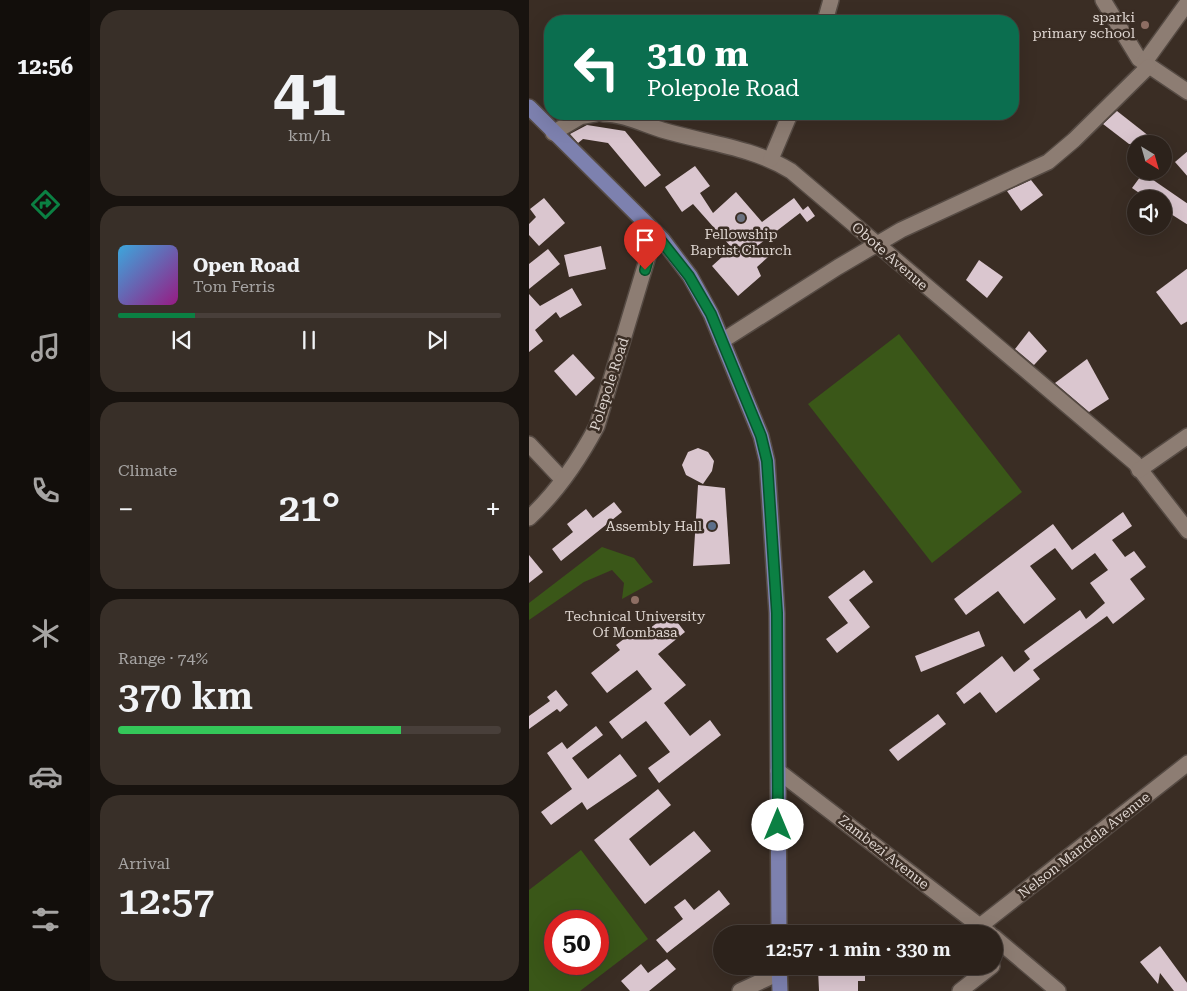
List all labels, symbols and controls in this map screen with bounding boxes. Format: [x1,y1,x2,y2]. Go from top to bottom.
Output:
place label: sparki primary school [1032,9,1136,41]
marker: sparki primary school [1139,19,1151,31]
text: 310 m [647,34,748,75]
icon: left [564,35,629,100]
text: 12:56 [17,54,73,79]
text: 41 [273,55,346,131]
text: Polepole Road [647,76,799,101]
text: km/h [288,126,331,145]
north arrow [1127,135,1171,180]
map controls [1127,135,1172,235]
icon: directions [28,187,63,222]
button: sound [1127,190,1172,235]
marker: Fellowship Baptist Church [735,212,747,224]
pin [624,219,666,270]
street label: Obote Avenue [849,219,931,293]
icon: arrive [631,226,659,254]
place label: Fellowship Baptist Church [690,226,792,258]
text: Open Road [193,254,300,277]
text: Tom Ferris [193,277,275,296]
icon: previous [168,326,196,354]
icon: pause [295,326,323,354]
icon: next [423,326,451,354]
icon: music [28,330,63,365]
street label: Polepole Road [586,335,632,433]
text: Climate [118,461,177,480]
icon: phone [28,473,63,508]
text: 21° [279,486,340,530]
text: − [118,493,134,526]
text: + [485,493,501,526]
place label: Assembly Hall [606,518,703,534]
marker: Assembly Hall [706,520,718,532]
marker: Technical University Of Mombasa [629,594,641,606]
place label: Technical University Of Mombasa [565,608,706,640]
icon: climate [28,616,63,651]
text: Range · 74% [118,649,208,668]
text: 370 km [118,674,253,718]
icon: car [28,759,63,794]
street label: Nelson Mandela Avenue [1015,788,1153,901]
position arrow [751,798,803,850]
street label: Zambezi Avenue [836,812,933,892]
text: Arrival [118,854,170,873]
text: 12:57 [118,879,214,923]
icon: filters [28,902,63,937]
speed limit sign: 50 [544,910,609,975]
text: 12:57 · 1 min · 330 m [765,938,951,961]

